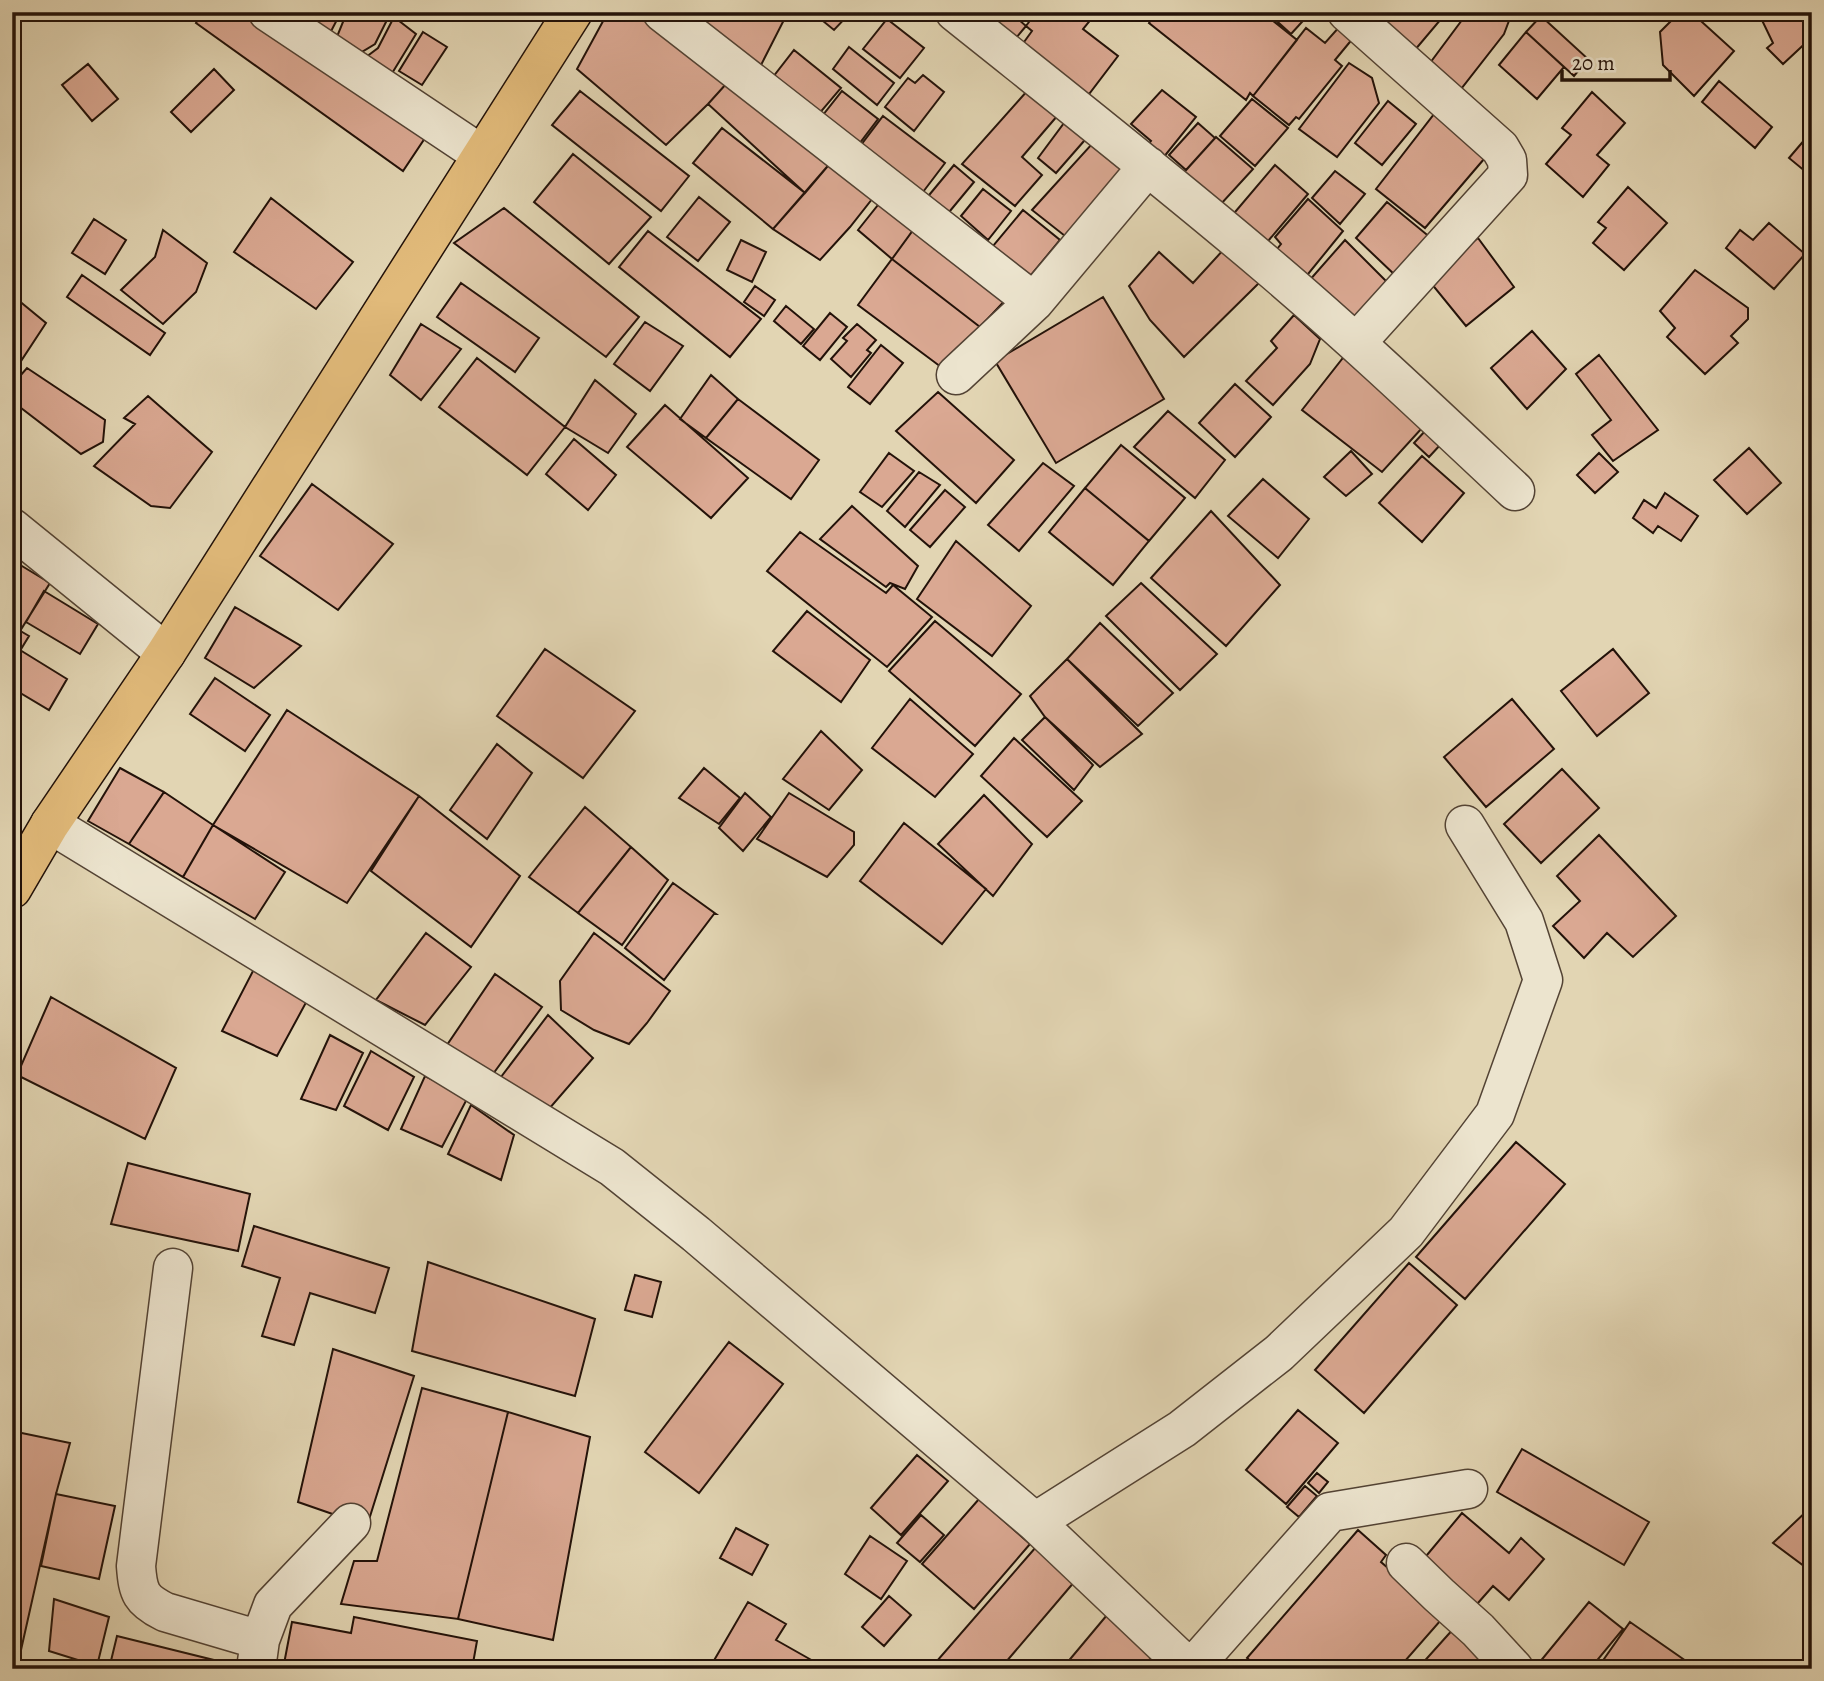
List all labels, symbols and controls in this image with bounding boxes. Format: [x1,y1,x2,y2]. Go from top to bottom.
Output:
scale bar [1562,38,1670,82]
text: 20 m [1572,49,1615,77]

